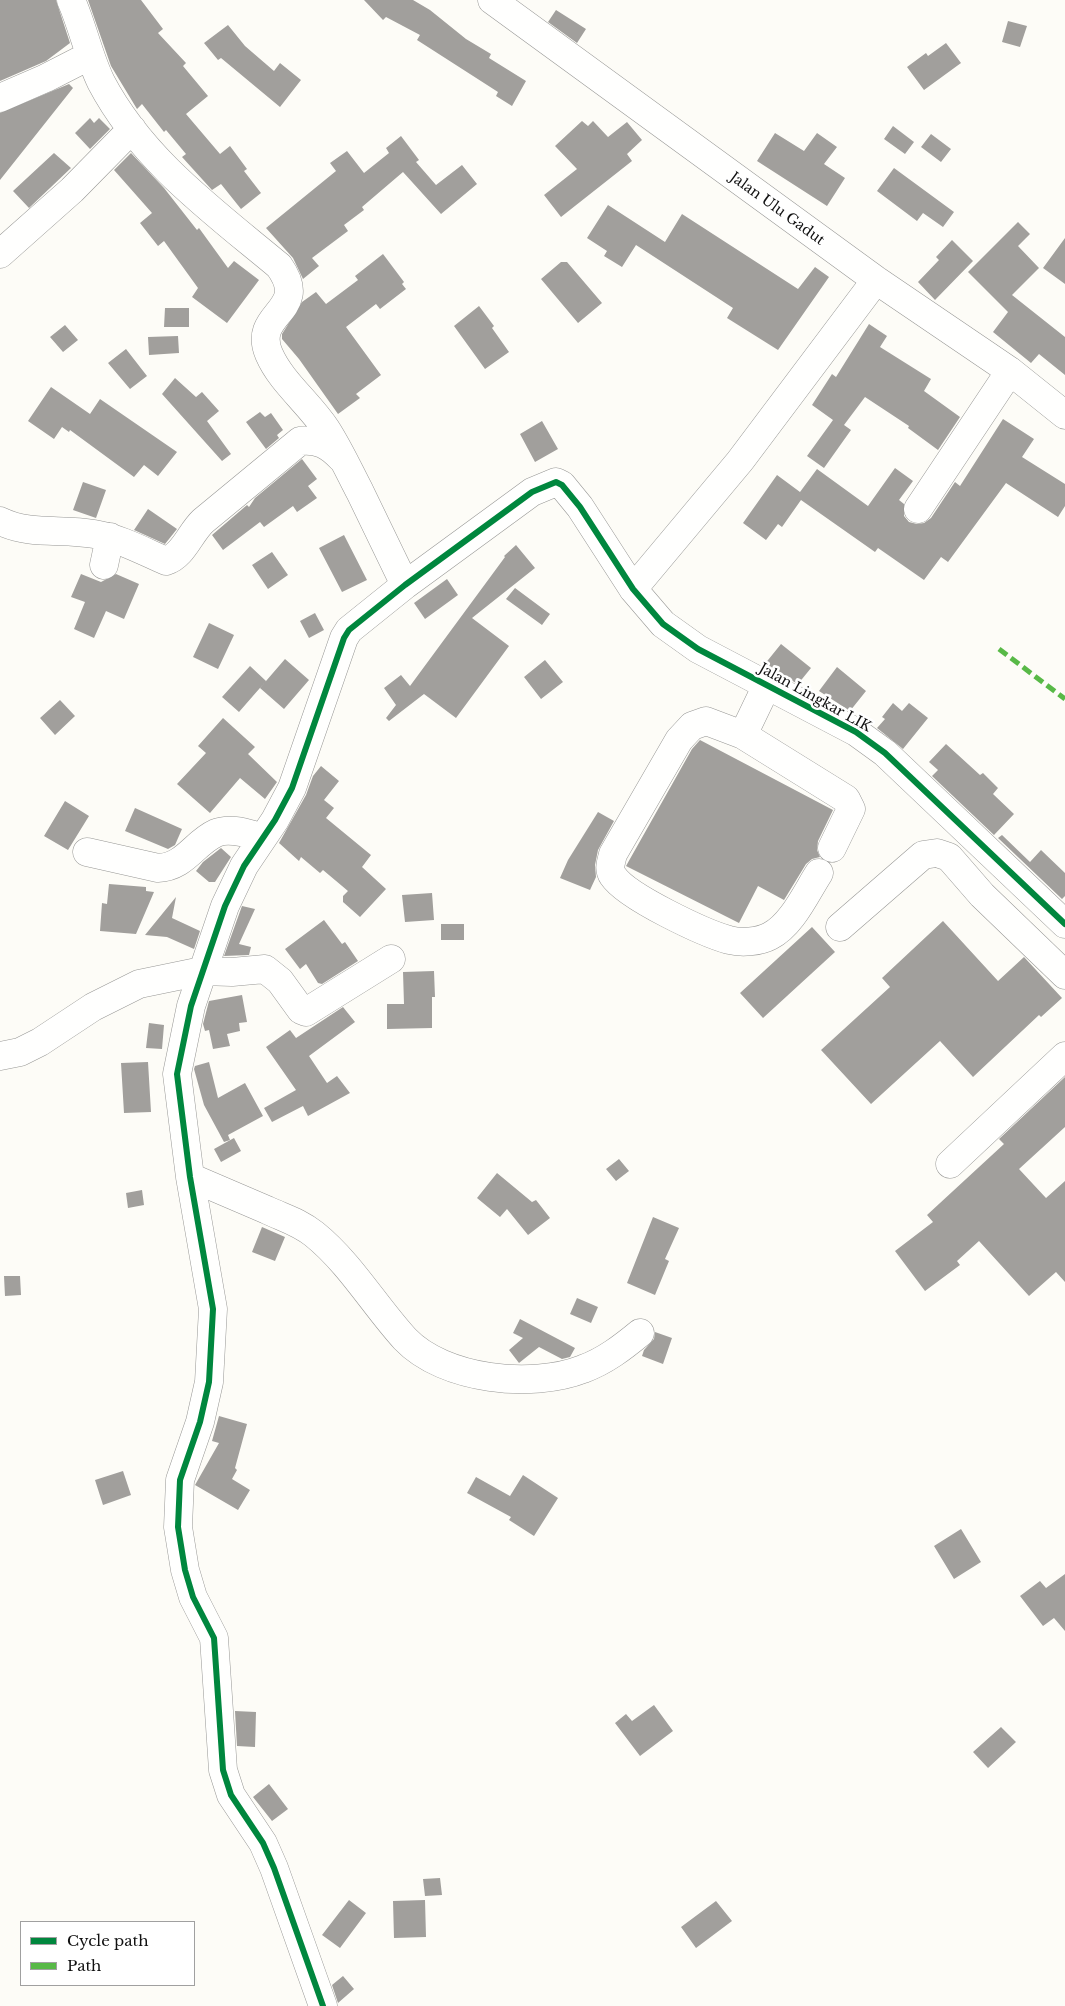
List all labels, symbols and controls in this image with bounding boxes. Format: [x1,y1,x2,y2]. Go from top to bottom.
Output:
street label: Jalan Ulu Gadut [726,169,828,249]
street label: Jalan Lingkar LIK [756,660,874,736]
legend [20,1921,195,1986]
text: Cycle path [67,1931,149,1950]
text: Path [67,1956,101,1975]

